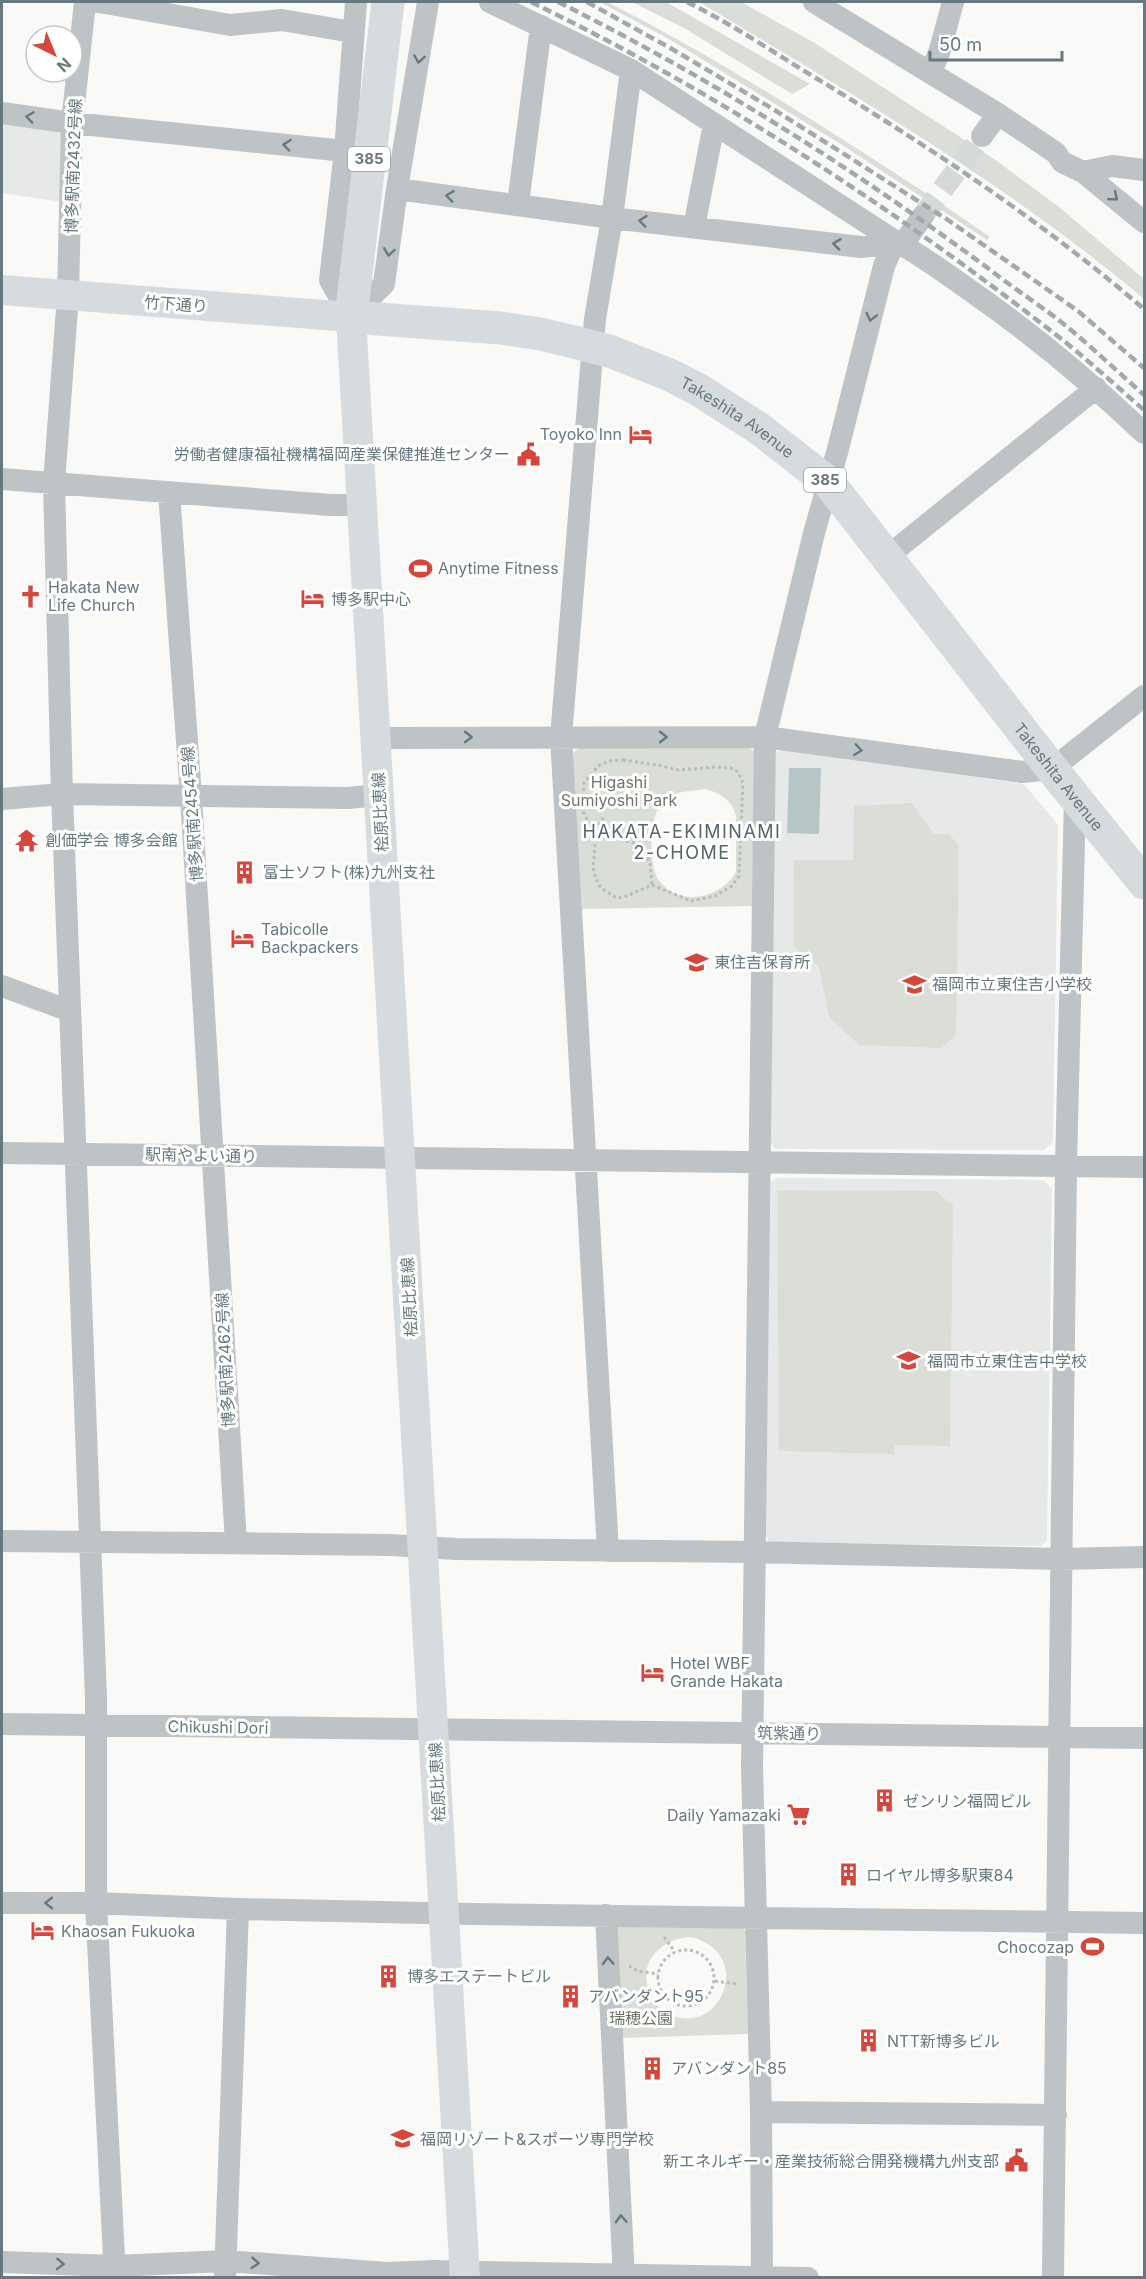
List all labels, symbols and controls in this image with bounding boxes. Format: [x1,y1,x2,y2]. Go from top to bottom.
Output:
north arrow [24,24,84,84]
scale bar [930,24,1062,62]
text: 50 m [939,34,982,55]
text: N [53,53,76,76]
one-way arrow [413,55,425,64]
street label: 博多駅南2432号線 [61,98,85,234]
one-way arrow [26,111,35,123]
one-way arrow [282,139,291,152]
road number: 385 [348,147,390,171]
one-way arrow [445,190,454,203]
one-way arrow [1107,190,1118,201]
one-way arrow [639,216,648,228]
one-way arrow [832,238,841,251]
one-way arrow [383,247,395,257]
street label: 竹下通り [143,292,209,316]
one-way arrow [866,312,879,322]
street label: Takeshita Avenue [677,372,798,462]
hotel icon: Toyoko Inn [627,421,653,447]
place label: Toyoko Inn [540,424,622,444]
public building icon: 労働者健康福祉機構福岡産業保健推進センター [515,441,541,467]
place label: 労働者健康福祉機構福岡産業保健推進センター [174,444,510,464]
road number: 385 [804,468,846,492]
sports icon: Anytime Fitness [407,555,433,581]
place label: Anytime Fitness [438,558,559,578]
place label: Hakata New Life Church [48,577,140,615]
church icon: Hakata New Life Church [17,583,43,609]
hotel icon: 博多駅中心 [300,586,326,612]
place label: 博多駅中心 [331,589,411,609]
street label: Takeshita Avenue [1009,718,1108,835]
one-way arrow [464,731,473,743]
one-way arrow [659,731,668,743]
one-way arrow [853,743,862,756]
street label: 博多駅南2454号線 [177,746,207,882]
street label: 桧原比恵線 [368,772,392,852]
park label: Higashi Sumiyoshi Park [561,772,677,810]
district label: HAKATA-EKIMINAMI 2-CHOME [583,821,781,863]
temple icon: 創価学会 博多会館 [14,827,40,853]
place label: 創価学会 博多会館 [45,830,178,850]
building icon: 富士ソフト(株)九州支社 [232,859,258,885]
place label: 富士ソフト(株)九州支社 [263,862,435,882]
place label: Tabicolle Backpackers [261,919,359,957]
hotel icon: Tabicolle Backpackers [230,925,256,951]
school or university icon: 東住吉保育所 [683,949,709,975]
place label: 東住吉保育所 [714,952,810,972]
school or university icon: 福岡市立東住吉小学校 [901,971,927,997]
place label: 福岡市立東住吉小学校 [932,974,1092,994]
street label: 駅南やよい通り [145,1144,257,1166]
street label: 桧原比恵線 [397,1257,421,1337]
street label: 博多駅南2462号線 [211,1292,239,1428]
school or university icon: 福岡市立東住吉中学校 [896,1348,922,1374]
place label: 福岡市立東住吉中学校 [927,1351,1087,1371]
place label: Hotel WBF Grande Hakata [670,1653,783,1691]
hotel icon: Hotel WBF Grande Hakata [639,1659,665,1685]
street label: Chikushi Dori [167,1716,269,1738]
street label: 筑紫通り [757,1722,821,1744]
street label: 桧原比恵線 [425,1742,449,1822]
building icon: ゼンリン福岡ビル [872,1788,898,1814]
place label: ゼンリン福岡ビル [903,1791,1031,1811]
supermarket icon: Daily Yamazaki [786,1802,812,1828]
place label: Daily Yamazaki [667,1805,781,1825]
building icon: ロイヤル博多駅東84 [835,1862,861,1888]
place label: ロイヤル博多駅東84 [866,1865,1014,1885]
one-way arrow [44,1897,53,1909]
hotel icon: Khaosan Fukuoka [30,1918,56,1944]
place label: Khaosan Fukuoka [61,1921,195,1941]
sports icon: Chocozap [1079,1934,1105,1960]
place label: Chocozap [997,1937,1074,1957]
one-way arrow [602,1957,615,1966]
building icon: 博多エステートビル [376,1963,402,1989]
place label: 博多エステートビル [407,1966,551,1986]
building icon: アバンダント95 [557,1983,583,2009]
place label: アバンダント95 [588,1986,704,2006]
park label: 瑞穂公園 [609,2008,673,2028]
building icon: NTT新博多ビル [856,2028,882,2054]
place label: NTT新博多ビル [887,2031,1000,2051]
building icon: アバンダント85 [640,2055,666,2081]
place label: アバンダント85 [671,2058,787,2078]
school or university icon: 福岡リゾート&スポーツ専門学校 [389,2126,415,2152]
place label: 福岡リゾート&スポーツ専門学校 [420,2129,654,2149]
public building icon: 新エネルギー・産業技術総合開発機構九州支部 [1004,2148,1030,2174]
place label: 新エネルギー・産業技術総合開発機構九州支部 [663,2151,999,2171]
one-way arrow [615,2215,628,2224]
one-way arrow [250,2256,259,2269]
one-way arrow [55,2258,64,2270]

